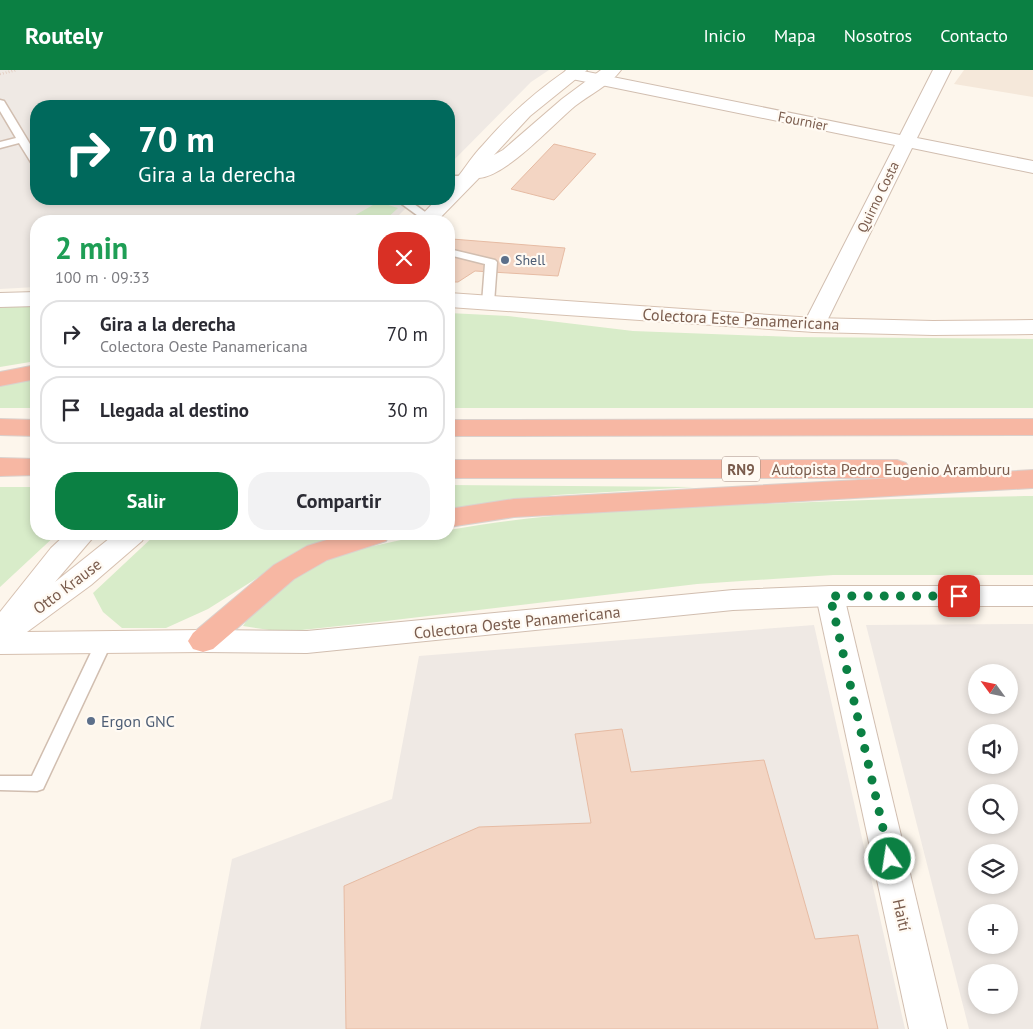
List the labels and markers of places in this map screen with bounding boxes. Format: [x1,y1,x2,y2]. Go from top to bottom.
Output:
place label: Shell [515,251,545,269]
marker: Shell [499,254,511,266]
pin [938,575,980,617]
place label: Ergon GNC [101,711,175,731]
marker: Ergon GNC [85,715,97,727]

